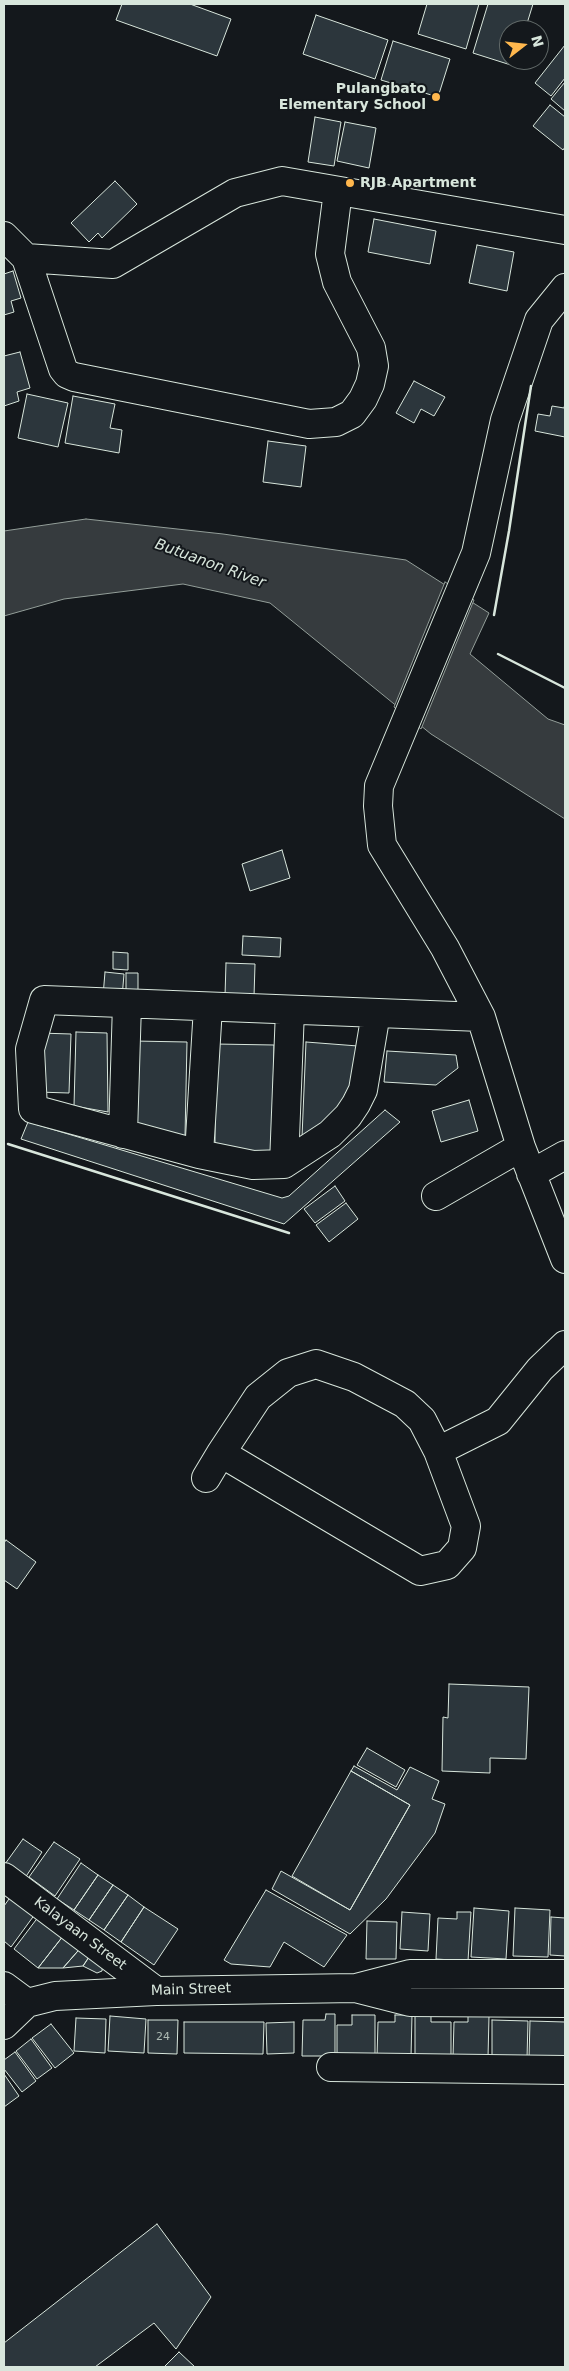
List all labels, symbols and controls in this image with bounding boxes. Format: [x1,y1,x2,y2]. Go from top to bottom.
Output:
north arrow [499,20,549,70]
text: N [528,33,547,49]
place label: Pulangbato Elementary School [279,81,426,114]
marker: Pulangbato Elementary School [430,91,442,103]
place label: RJB Apartment [360,175,476,191]
marker: RJB Apartment [344,177,356,189]
water label: Butuanon River [152,536,268,592]
street label: Kalayaan Street [31,1894,129,1974]
street label: Main Street [151,1980,231,2000]
house number: 24 [156,2030,170,2044]

